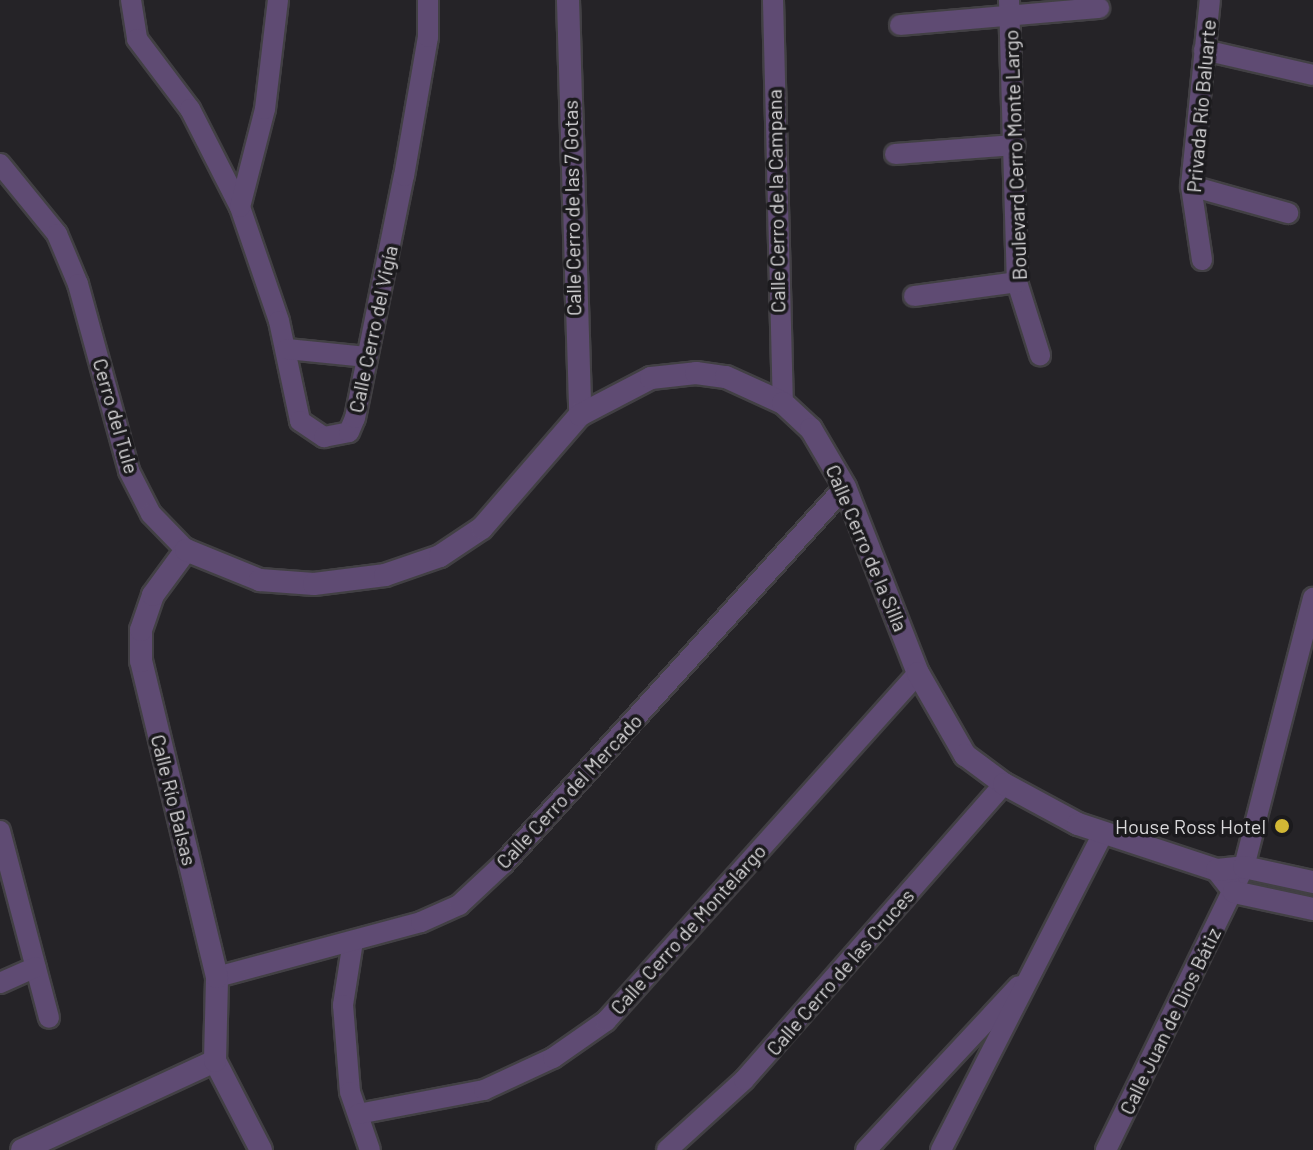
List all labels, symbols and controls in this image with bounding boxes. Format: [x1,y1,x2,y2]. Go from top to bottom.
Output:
street label: Privada Río Baluarte [1181,18,1221,194]
street label: Boulevard Cerro Monte Largo [999,29,1031,281]
street label: Calle Cerro de la Campana [762,89,790,313]
street label: Calle Cerro de las 7 Gotas [558,100,586,316]
street label: Calle Cerro del Vigía [344,243,402,415]
street label: Cerro del Tule [88,356,144,476]
street label: Calle Cerro de la Silla [821,461,913,635]
street label: Calle Cerro del Mercado [491,709,647,873]
street label: Calle Río Balsas [146,732,202,868]
place label: House Ross Hotel [1115,814,1266,838]
marker: House Ross Hotel [1273,817,1291,835]
street label: Calle Cerro de Montelargo [605,839,771,1019]
street label: Calle Cerro de las Cruces [761,884,919,1060]
street label: Calle Juan de Dios Bátiz [1114,924,1226,1118]

